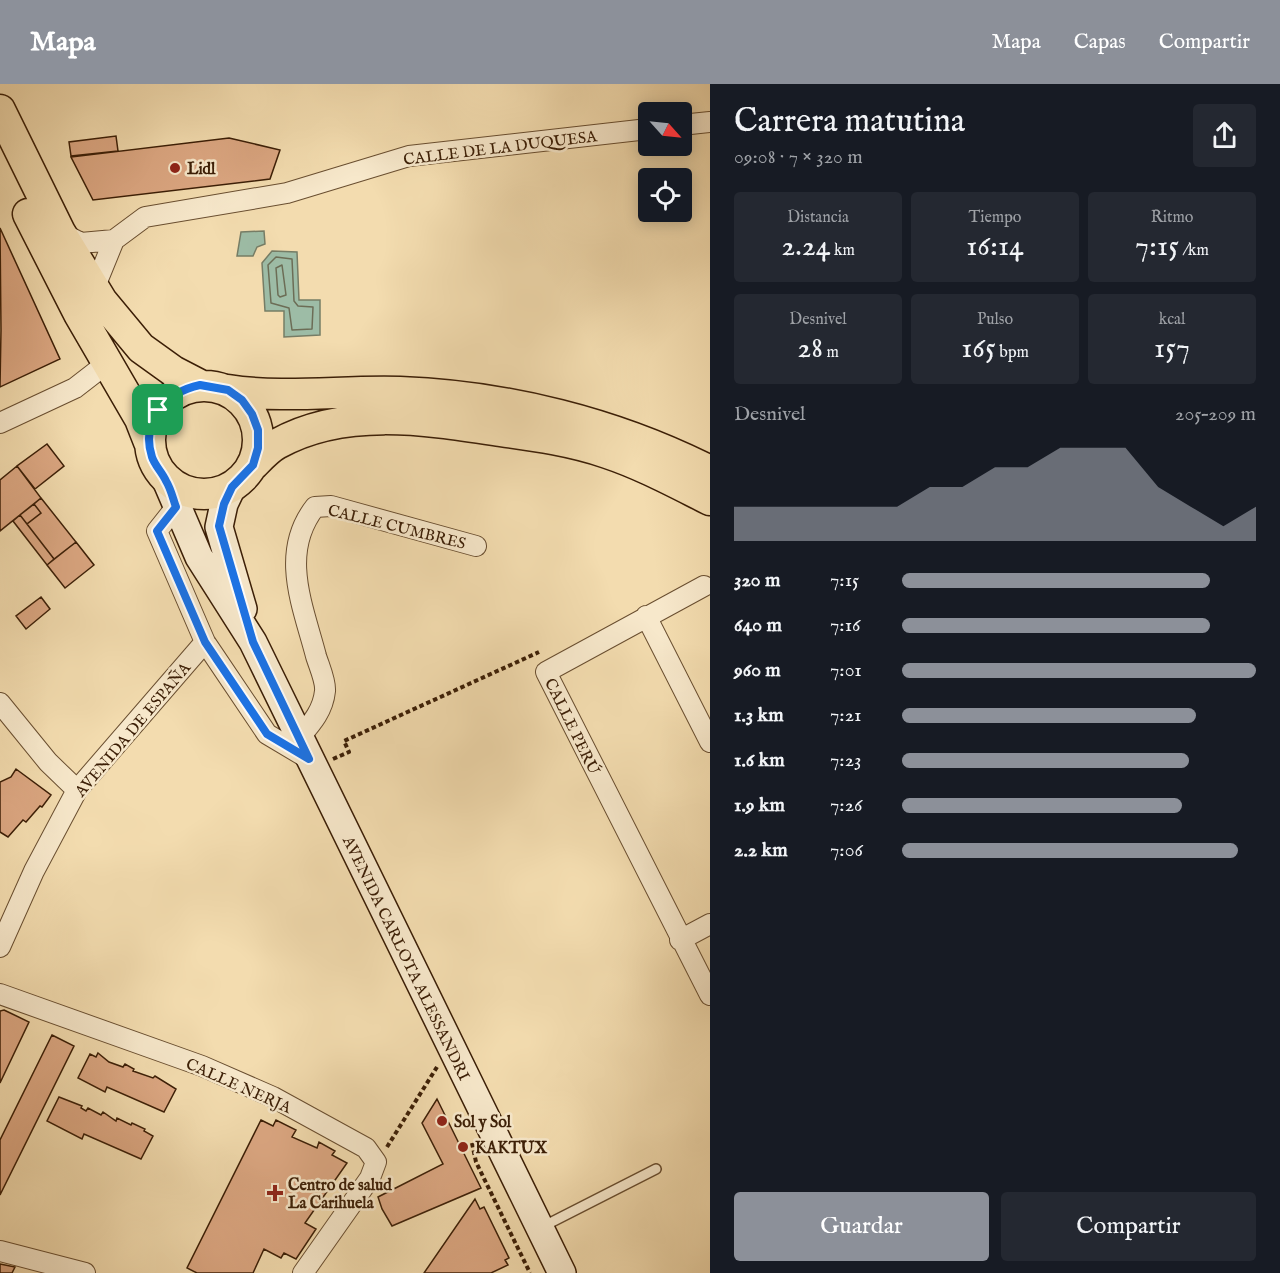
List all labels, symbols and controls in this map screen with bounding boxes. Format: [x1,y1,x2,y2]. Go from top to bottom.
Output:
text: Mapa [30,25,96,60]
text: Mapa [992,29,1041,56]
text: Capas [1074,29,1126,56]
text: Compartir [1159,29,1250,56]
text: Carrera matutina [734,101,965,143]
north arrow [638,102,692,156]
map controls [638,102,692,222]
button: share [1193,104,1256,167]
street label: CALLE DE LA DUQUESA [402,127,599,171]
text: 09:08 · 7 × 320 m [734,145,863,170]
place label: Lidl [187,160,216,180]
marker: Lidl [168,161,182,175]
button: locate [638,168,692,222]
text: Distancia [787,208,849,228]
text: Tiempo [969,208,1021,228]
text: Ritmo [1151,208,1193,228]
text: 2.24 [781,228,830,266]
text: 16:14 [966,228,1024,266]
text: 7:15 [1135,228,1179,266]
text: km [830,241,855,261]
text: /km [1179,241,1209,261]
text: Desnivel [789,310,847,330]
text: Pulso [977,310,1013,330]
text: kcal [1159,310,1185,330]
text: 28 [797,330,823,368]
text: 165 [961,330,996,368]
text: 157 [1154,330,1190,368]
text: m [823,343,839,363]
text: bpm [996,343,1029,363]
pin [132,384,183,435]
icon: arrive [141,393,174,426]
text: Desnivel [734,402,806,427]
text: 205–209 m [1175,402,1256,427]
street label: CALLE CUMBRES [326,501,468,555]
text: 320 m [734,568,781,593]
text: 7:15 [830,568,859,593]
text: 640 m [734,613,782,638]
text: 7:16 [830,613,861,638]
street label: AVENIDA DE ESPAÑA [69,657,196,802]
text: 960 m [734,658,781,683]
text: 7:01 [830,658,862,683]
street label: CALLE PERÚ [539,675,604,779]
text: 1.3 km [734,703,784,728]
text: 7:21 [830,703,861,728]
text: 1.6 km [734,748,785,773]
text: 7:23 [830,748,861,773]
text: 1.9 km [734,793,785,818]
text: 7:26 [830,793,862,818]
street label: AVENIDA CARLOTA ALESSANDRI [337,832,473,1085]
text: 2.2 km [734,838,788,863]
text: 7:06 [830,838,863,863]
street label: CALLE NERJA [182,1055,295,1119]
place label: Sol y Sol [454,1113,512,1133]
marker: Sol y Sol [435,1114,449,1128]
place label: KAKTUX [475,1139,548,1159]
marker: KAKTUX [456,1140,470,1154]
place label: Centro de salud La Carihuela [288,1176,392,1214]
marker: Centro de salud La Carihuela [266,1184,284,1202]
button: Guardar [734,1192,989,1261]
button: Compartir [1001,1192,1256,1261]

